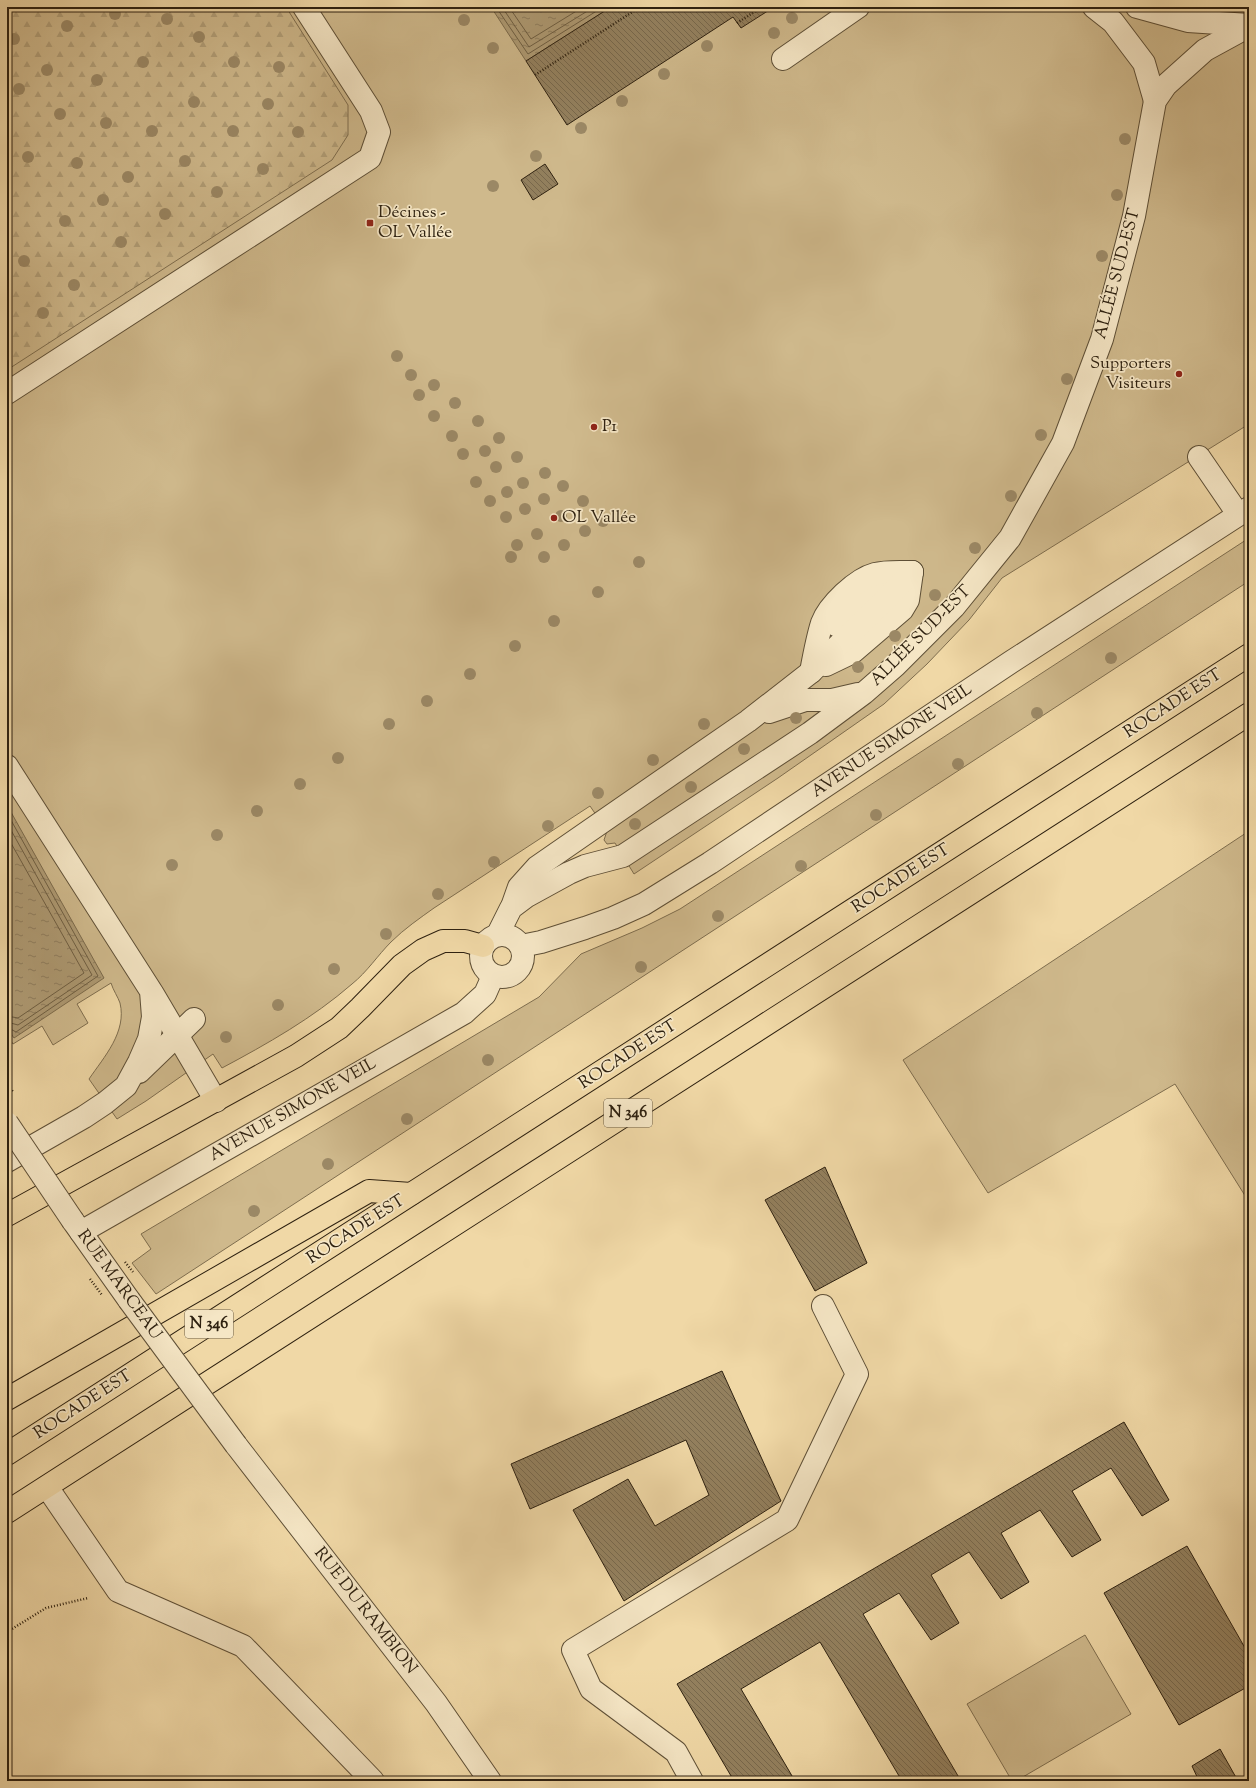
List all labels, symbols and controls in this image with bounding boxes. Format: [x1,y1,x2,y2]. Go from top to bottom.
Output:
place label: Décines - OL Vallée [378,201,452,245]
street label: ALLÉE SUD-EST [1089,206,1147,342]
marker: Décines - OL Vallée [365,218,375,228]
place label: Supporters Visiteurs [1090,352,1171,396]
marker: Supporters Visiteurs [1174,369,1184,379]
place label: P1 [602,415,617,439]
marker: P1 [589,422,599,432]
place label: OL Vallée [562,506,636,530]
marker: OL Vallée [549,513,559,523]
street label: ALLÉE SUD-EST [865,580,977,692]
street label: ROCADE EST [1119,663,1227,745]
street label: AVENUE SIMONE VEIL [807,678,977,804]
street label: ROCADE EST [847,838,955,920]
street label: ROCADE EST [574,1014,682,1096]
street label: AVENUE SIMONE VEIL [205,1052,381,1168]
road number: N 346 [604,1099,652,1127]
street label: ROCADE EST [302,1189,410,1271]
street label: RUE MARCEAU [71,1225,167,1345]
road number: N 346 [185,1310,233,1338]
street label: ROCADE EST [29,1364,137,1446]
street label: RUE DU RAMBION [308,1542,422,1680]

